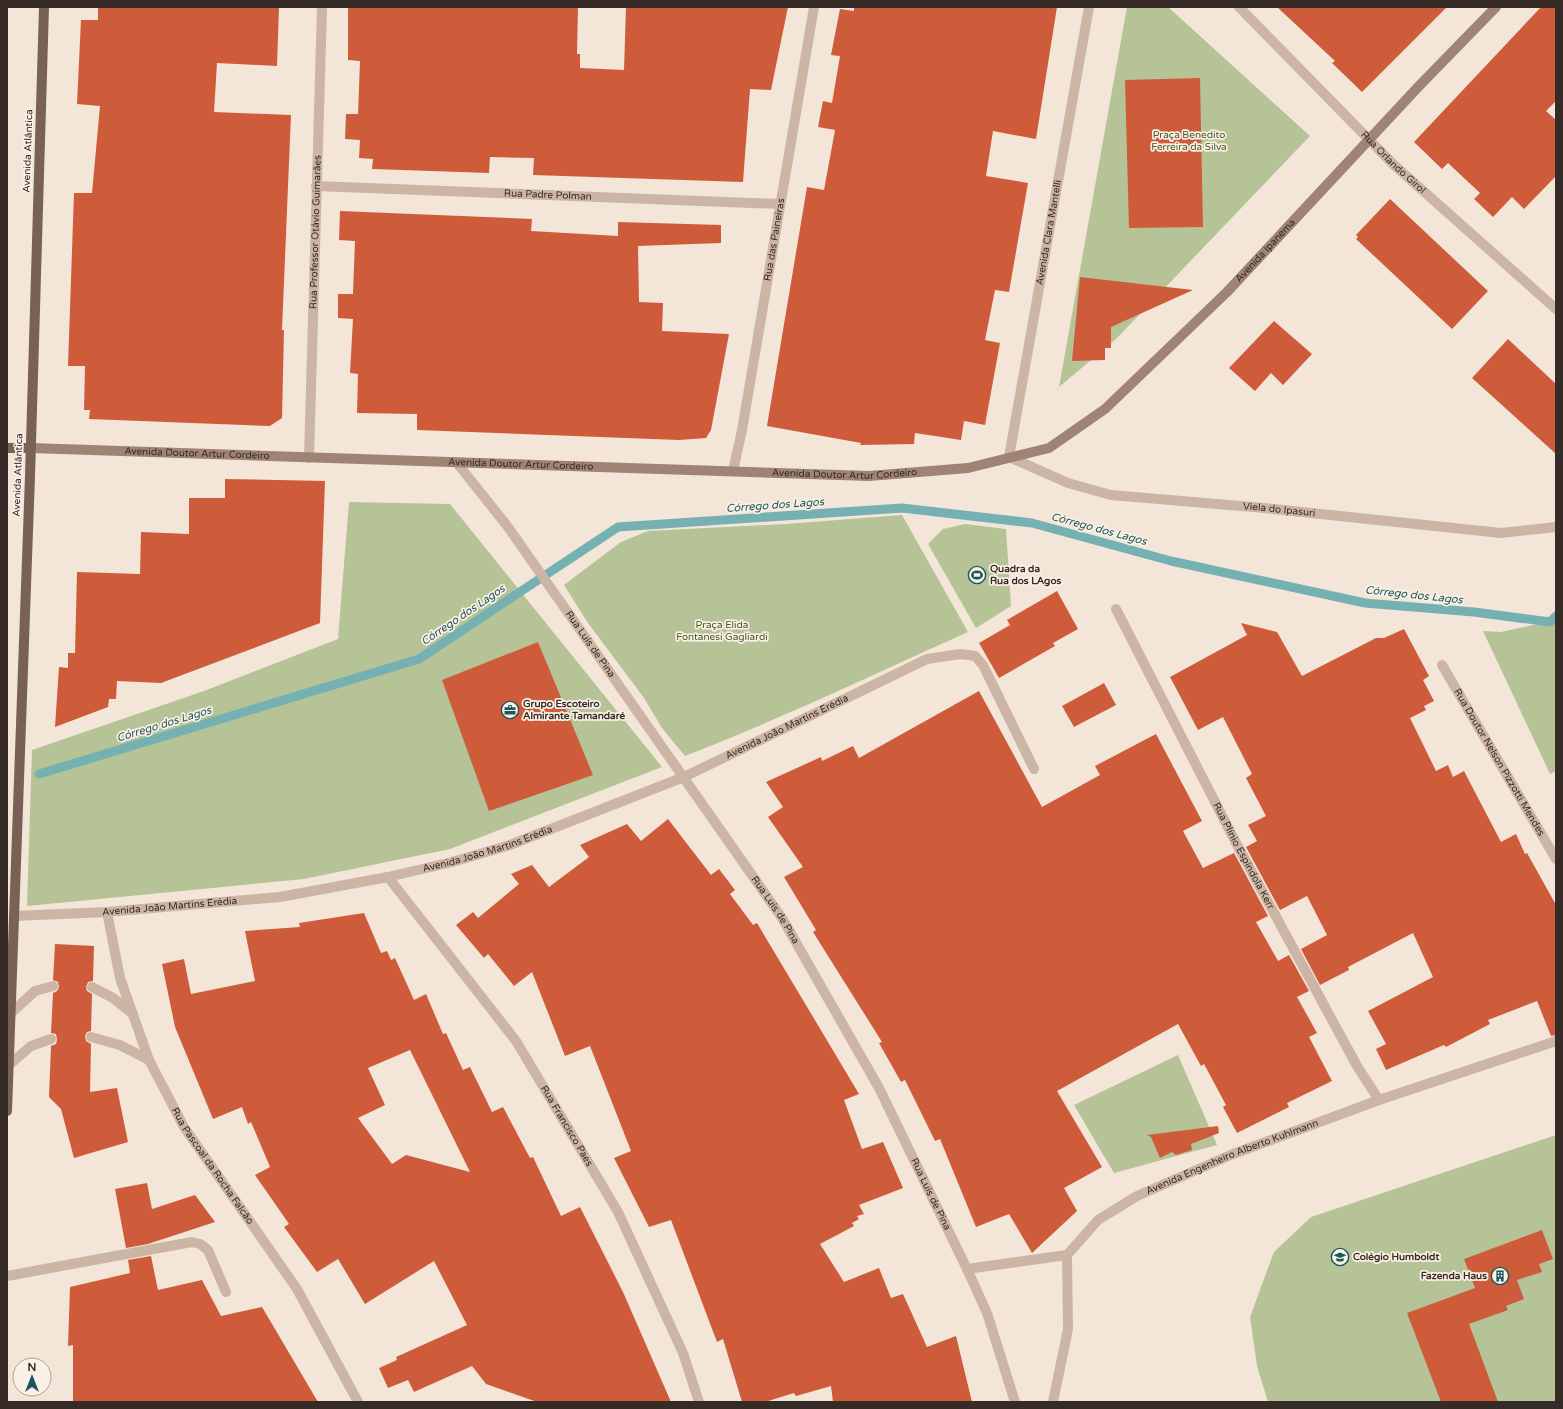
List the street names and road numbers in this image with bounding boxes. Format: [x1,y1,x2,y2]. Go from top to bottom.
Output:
street label: Avenida Atlântica [21,109,35,193]
street label: Rua Orlando Girol [1358,129,1428,196]
street label: Rua Professor Otávio Guimarães [307,155,324,309]
street label: Avenida Clara Mantelli [1034,179,1064,286]
street label: Rua Padre Polman [504,187,592,203]
street label: Rua das Paineiras [761,197,787,282]
street label: Avenida Ipanema [1233,216,1298,285]
street label: Avenida Atlântica [11,433,25,517]
street label: Avenida Doutor Artur Cordeiro [124,445,270,462]
street label: Avenida Doutor Artur Cordeiro [448,456,594,473]
street label: Avenida Doutor Artur Cordeiro [772,466,918,482]
street label: Viela do Ipasuri [1243,500,1316,519]
street label: Rua Luís de Pina [563,609,618,680]
street label: Rua Doutor Nelson Pizzotti Mendes [1451,687,1547,838]
street label: Avenida João Martins Erédia [723,692,850,762]
street label: Rua Plínio Espíndola Kerr [1210,800,1277,912]
street label: Avenida João Martins Erédia [421,823,554,875]
street label: Rua Luís de Pina [749,874,802,946]
street label: Avenida João Martins Erédia [102,895,238,918]
street label: Rua Francisco Paes [538,1083,596,1169]
street label: Rua Pascoal da Rocha Falcão [169,1106,256,1227]
street label: Avenida Engenheiro Alberto Kuhlmann [1144,1117,1320,1197]
street label: Rua Luís de Pina [908,1156,953,1232]

